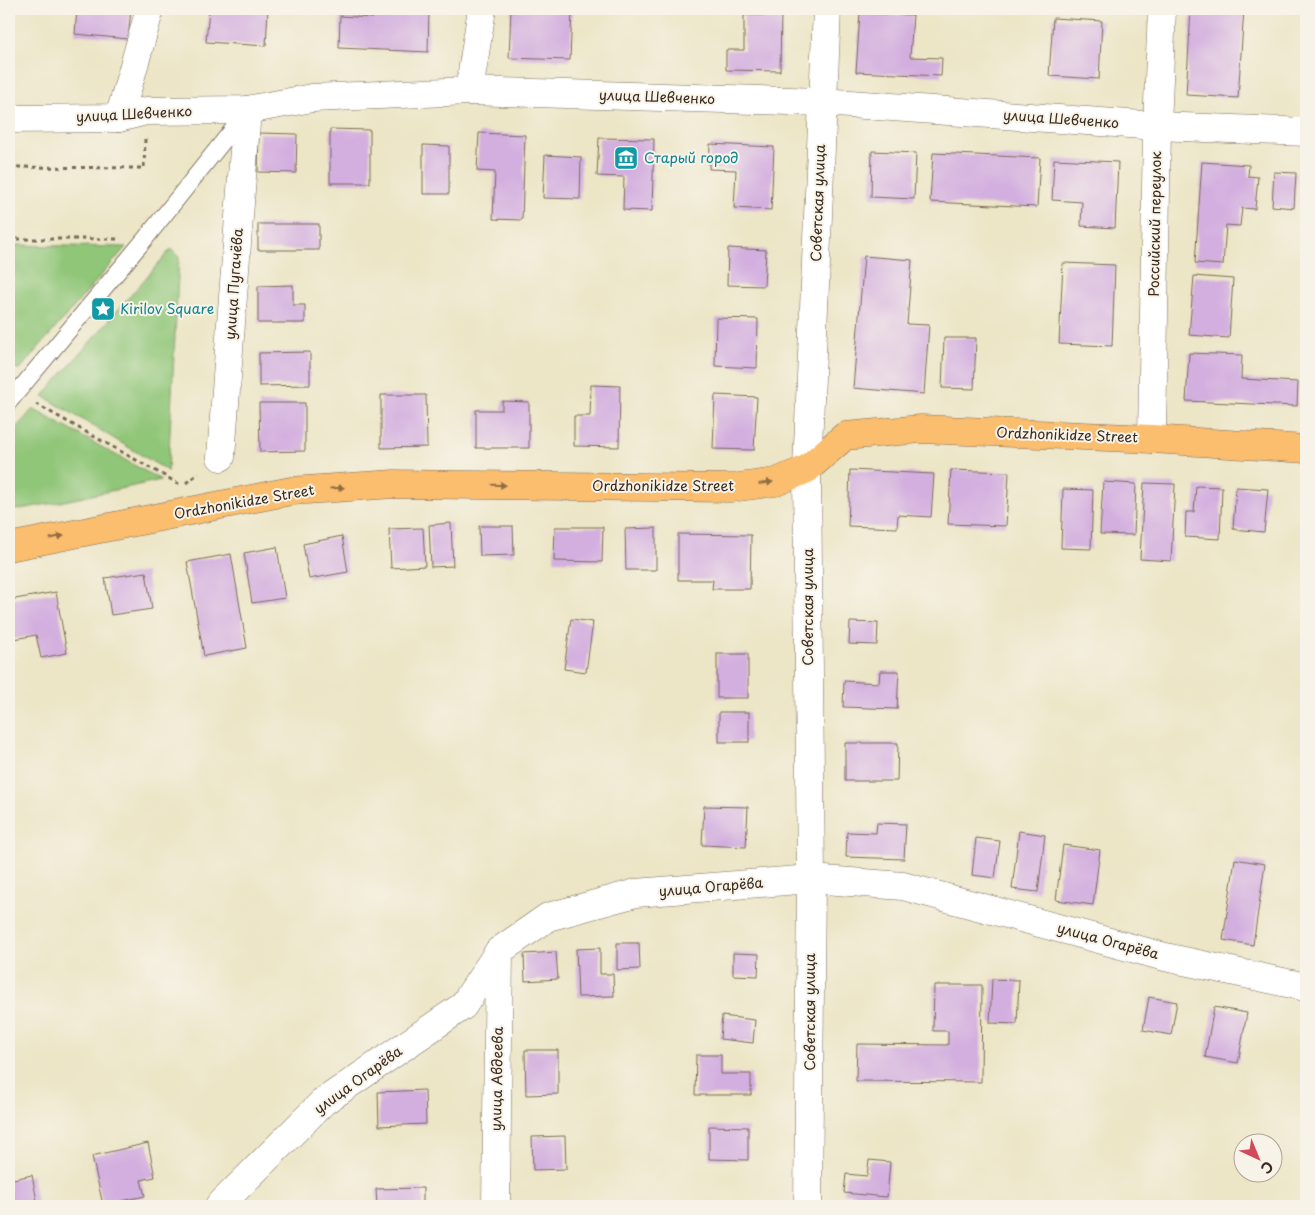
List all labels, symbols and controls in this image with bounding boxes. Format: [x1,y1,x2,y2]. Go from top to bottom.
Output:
street label: улица Шевченко [599,84,716,109]
street label: улица Шевченко [75,100,193,127]
street label: улица Шевченко [1002,104,1120,133]
street label: Советская улица [805,144,830,262]
museum icon: Старый город [613,145,639,171]
place label: Старый город [644,147,739,168]
street label: Российский переулок [1143,151,1166,297]
street label: улица Пугачёва [219,227,248,340]
place icon: Kirilov Square [90,296,116,322]
place label: Kirilov Square [120,298,214,319]
street label: Ordzhonikidze Street [996,422,1139,447]
street label: Ordzhonikidze Street [592,475,734,496]
street label: Ordzhonikidze Street [172,479,316,524]
one-way arrow [759,479,775,487]
one-way arrow [492,481,508,489]
one-way arrow [329,484,345,492]
one-way arrow [49,533,64,541]
street label: Советская улица [797,548,818,666]
street label: улица Огарёва [658,871,764,902]
street label: улица Огарёва [1055,917,1162,964]
street label: Советская улица [799,953,820,1071]
street label: улица Авдеева [485,1026,508,1131]
street label: улица Огарёва [309,1040,406,1119]
north arrow [1232,1132,1282,1182]
text: С [1256,1157,1278,1179]

